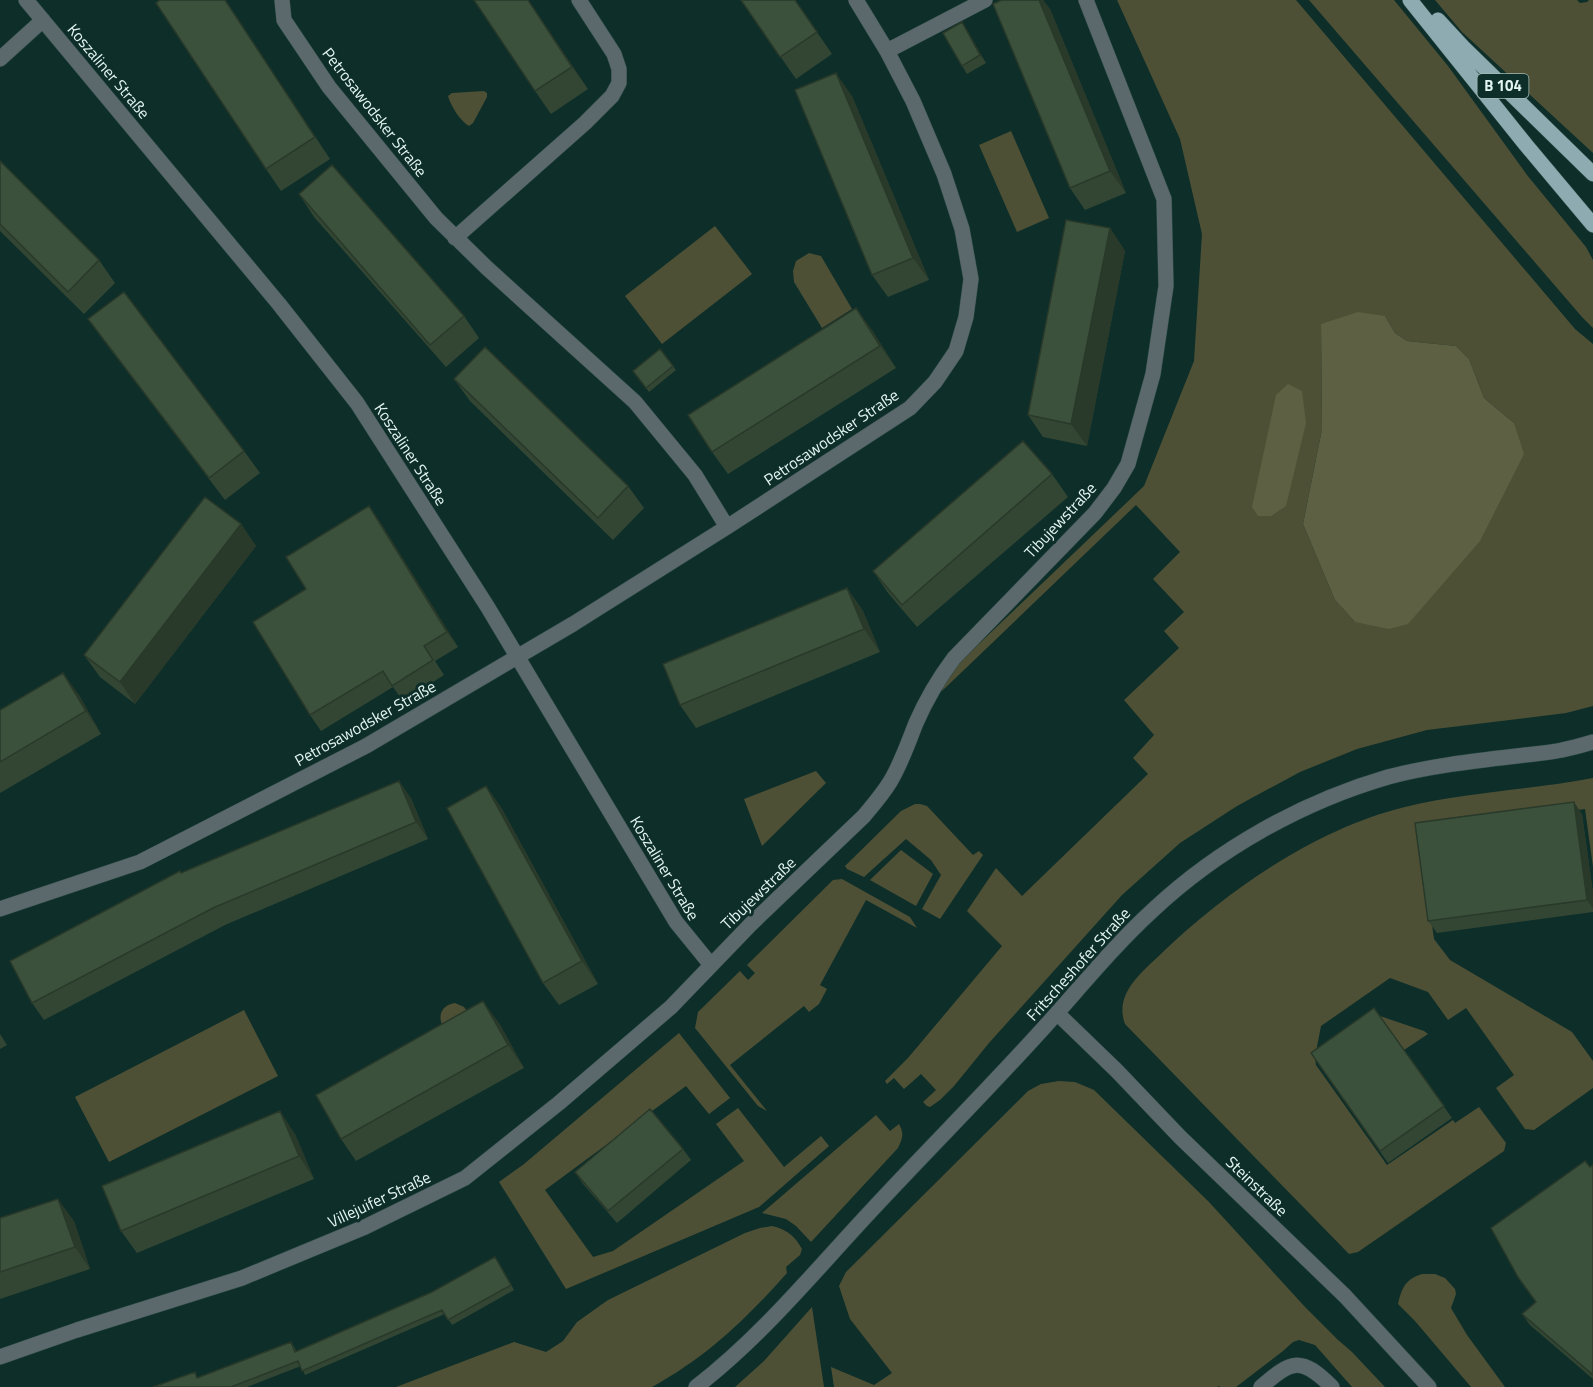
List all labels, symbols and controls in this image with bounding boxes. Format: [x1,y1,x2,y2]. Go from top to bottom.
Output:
street label: Koszaliner Straße [62,18,156,124]
street label: Petrosawodsker Straße [317,42,433,182]
road number: B 104 [1478,74,1528,98]
street label: Petrosawodsker Straße [759,383,903,491]
street label: Koszaliner Straße [369,398,453,510]
street label: Tibujewstraße [1018,477,1102,563]
street label: Petrosawodsker Straße [290,674,440,772]
street label: Koszaliner Straße [624,811,706,925]
street label: Tibujewstraße [715,851,801,935]
street label: Fritscheshofer Straße [1020,902,1136,1026]
street label: Steinstraße [1221,1150,1293,1222]
street label: Villejuifer Straße [324,1165,434,1233]

